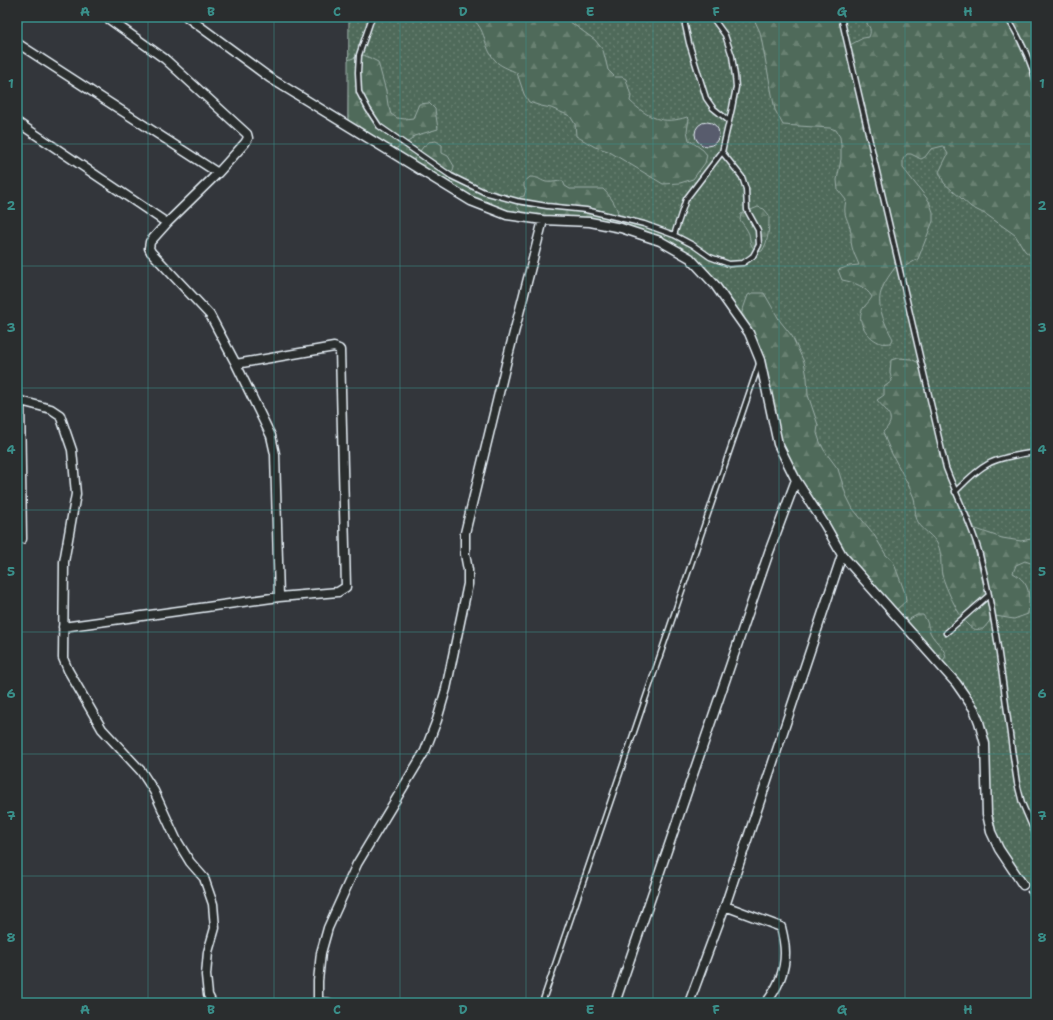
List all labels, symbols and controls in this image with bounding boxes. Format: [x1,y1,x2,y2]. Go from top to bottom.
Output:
text: A [80,3,90,20]
text: B [207,3,215,20]
text: C [333,3,341,20]
text: D [458,3,468,20]
text: E [586,3,595,20]
text: F [712,3,720,20]
text: G [837,3,848,20]
text: H [963,3,973,20]
text: 1 [8,75,14,92]
text: 1 [1039,75,1045,92]
text: 2 [6,197,16,214]
text: 2 [1037,197,1047,214]
text: 3 [6,319,16,336]
text: 3 [1037,319,1047,336]
text: 4 [6,441,16,458]
text: 4 [1037,441,1047,458]
text: 5 [7,563,15,580]
text: 5 [1038,563,1046,580]
text: 6 [6,685,16,702]
text: 6 [1037,685,1047,702]
text: 7 [6,807,16,824]
text: 7 [1037,807,1047,824]
text: 8 [6,929,16,946]
text: 8 [1037,929,1047,946]
text: A [80,1001,90,1018]
text: B [207,1001,215,1018]
text: C [333,1001,341,1018]
text: D [458,1001,468,1018]
text: E [586,1001,595,1018]
text: F [712,1001,720,1018]
text: G [837,1001,848,1018]
text: H [963,1001,973,1018]

